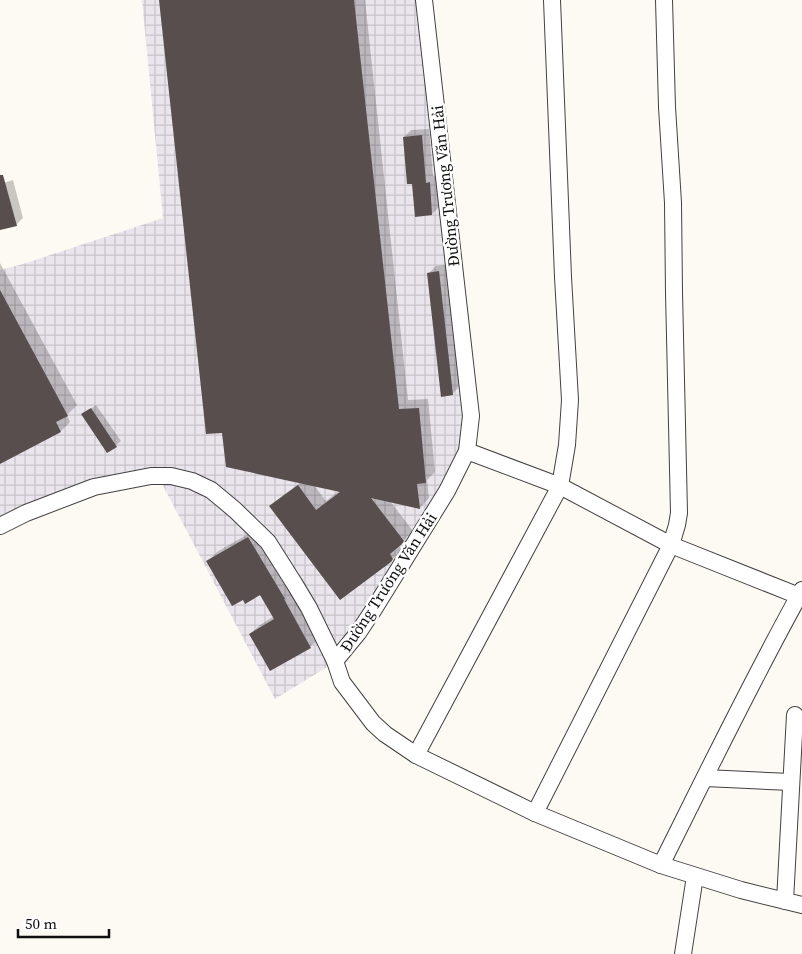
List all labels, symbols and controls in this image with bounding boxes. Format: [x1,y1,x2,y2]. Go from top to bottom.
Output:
street label: Đường Trương Văn Hải [426,104,464,268]
street label: Đường Trương Văn Hải [335,508,442,656]
scale bar [18,906,109,938]
text: 50 m [25,913,57,934]

